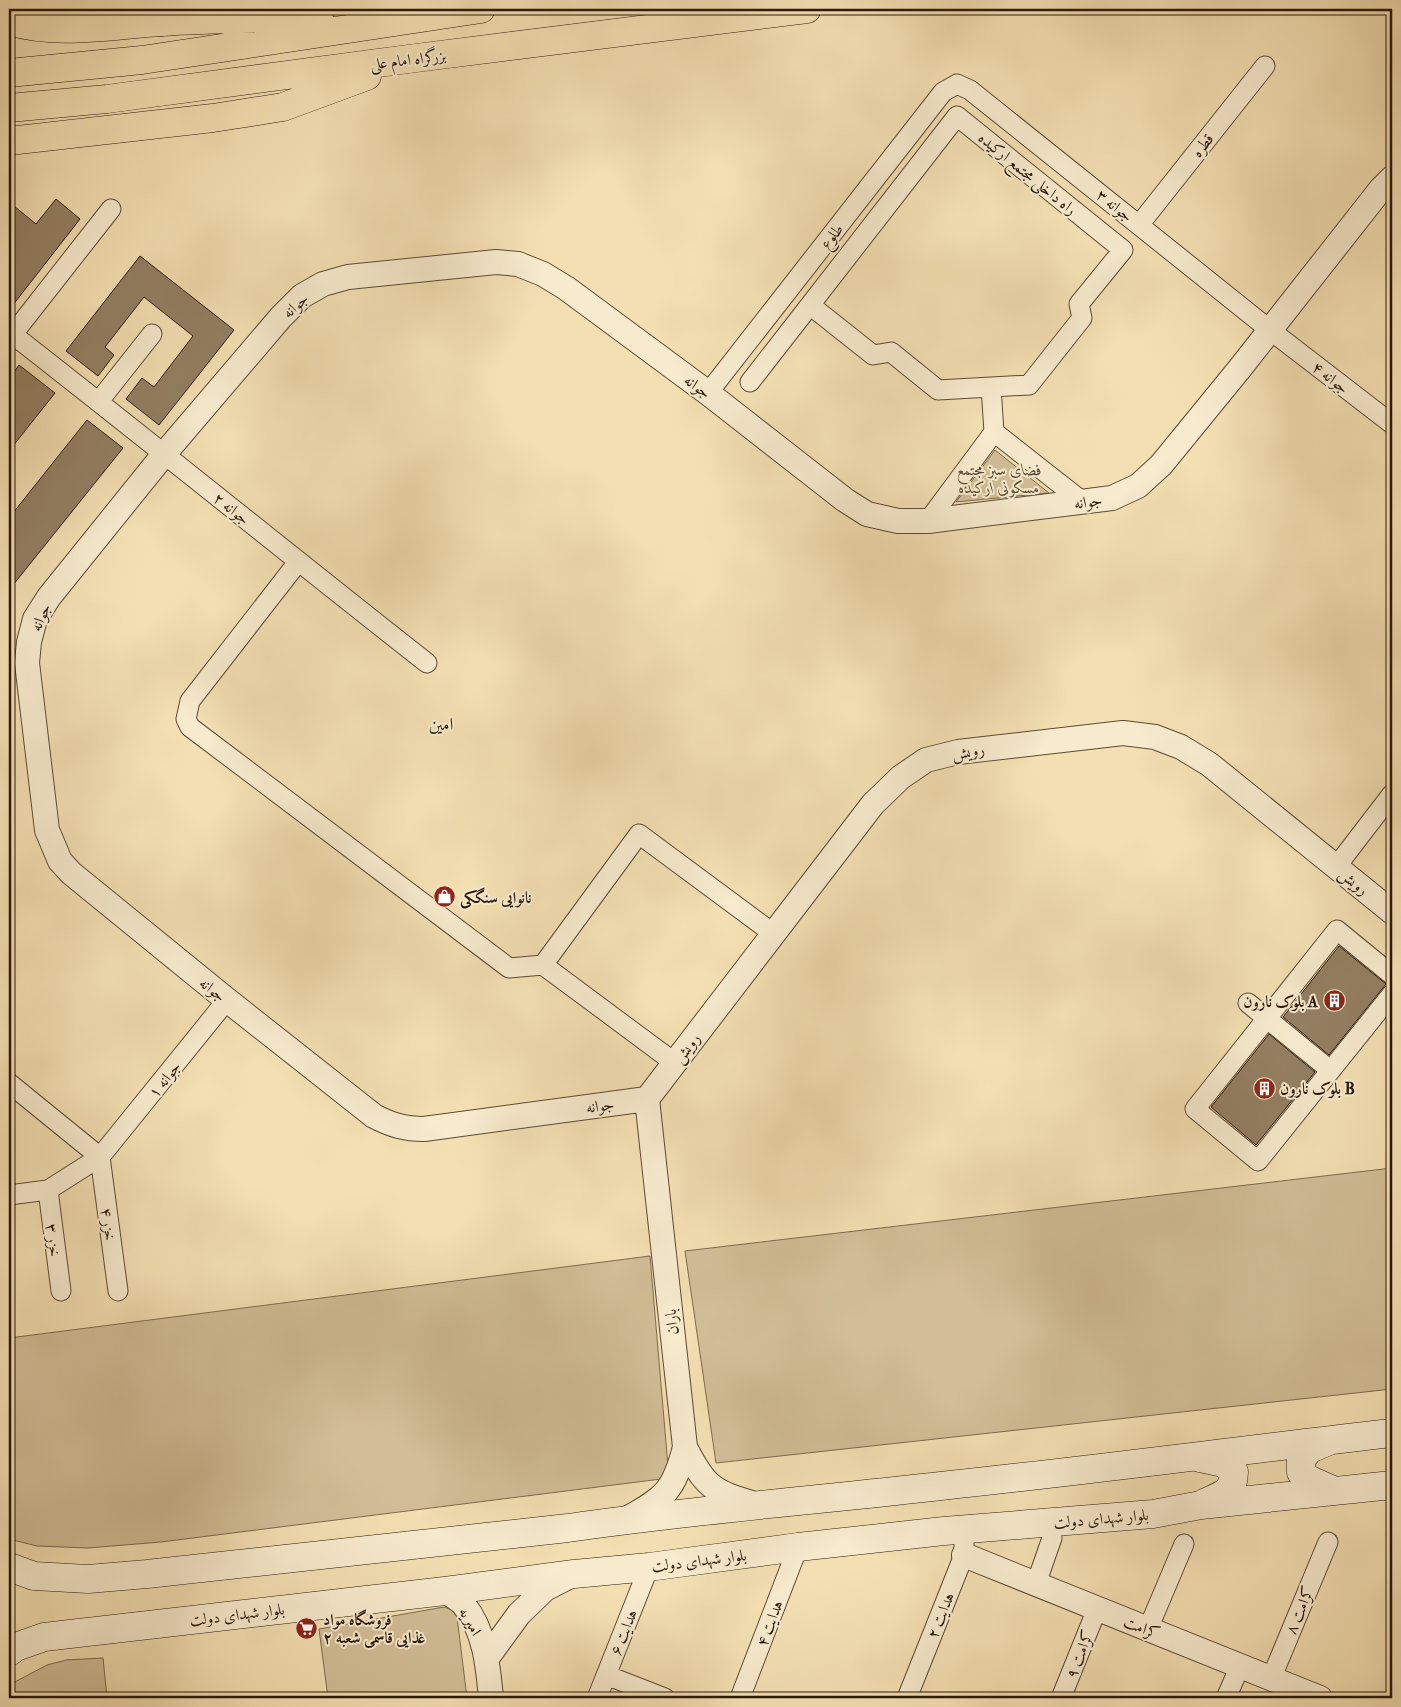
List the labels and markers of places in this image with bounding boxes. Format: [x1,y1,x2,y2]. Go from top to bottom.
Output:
shop icon: نانوایی سنگکی [432,885,456,909]
place label: نانوایی سنگکی [460,887,532,909]
building icon: بلوک نارون A [1322,989,1346,1013]
place label: بلوک نارون A [1243,992,1319,1012]
building icon: بلوک نارون B [1252,1076,1276,1100]
place label: بلوک نارون B [1280,1079,1355,1099]
place label: فروشگاه مواد غذایی قاسمی شعبه ۲ [323,1609,425,1648]
supermarket icon: فروشگاه مواد غذایی قاسمی شعبه ۲ [295,1616,319,1640]

